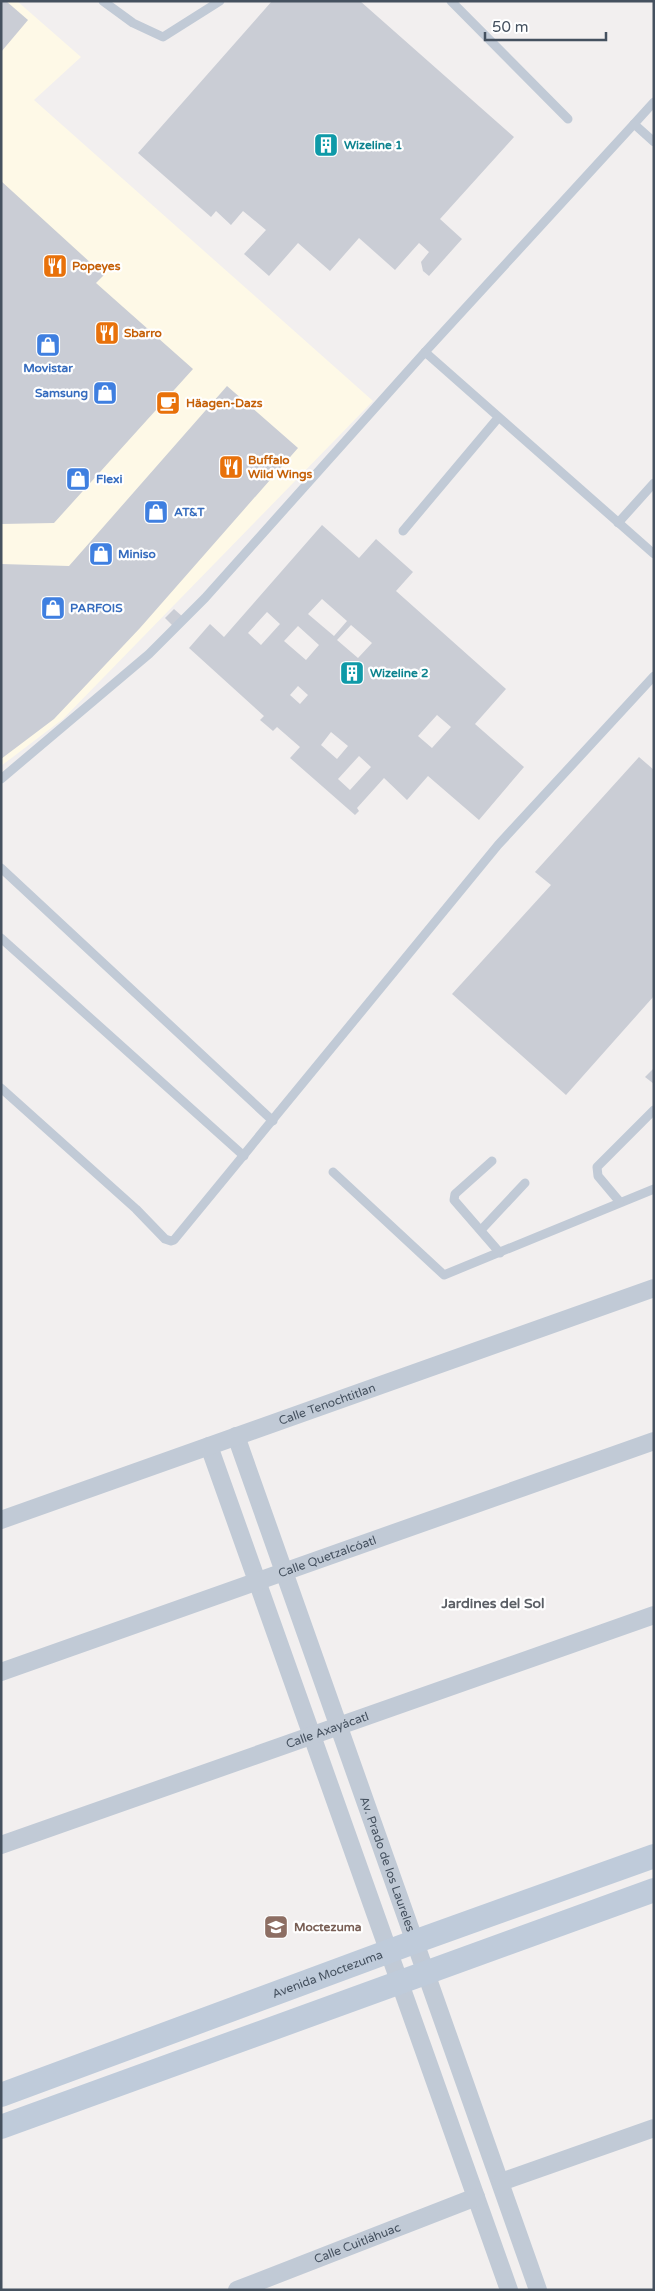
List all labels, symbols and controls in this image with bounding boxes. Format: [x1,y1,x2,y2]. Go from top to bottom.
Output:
scale bar [485,10,606,42]
text: 50 m [492,18,529,36]
building icon: Wizeline 1 [313,132,339,158]
place label: Wizeline 1 [344,138,403,152]
restaurant icon: Popeyes [42,253,68,279]
place label: Popeyes [72,259,121,274]
restaurant icon: Sbarro [94,320,120,346]
place label: Sbarro [124,326,162,340]
shop icon: Movistar [35,332,61,358]
place label: Movistar [23,361,73,375]
shop icon: Samsung [92,380,118,406]
place label: Samsung [35,386,88,401]
cafe icon: Häagen-Dazs [155,390,181,416]
place label: Häagen-Dazs [186,396,263,411]
place label: Buffalo Wild Wings [248,453,313,482]
restaurant icon: Buffalo Wild Wings [218,454,244,480]
shop icon: Flexi [65,466,91,492]
place label: Flexi [96,472,122,486]
shop icon: AT&T [143,499,169,525]
place label: AT&T [174,505,205,519]
shop icon: Miniso [88,541,114,567]
place label: Miniso [118,547,156,561]
shop icon: PARFOIS [40,595,66,621]
place label: PARFOIS [70,601,123,615]
building icon: Wizeline 2 [339,660,365,686]
place label: Wizeline 2 [370,666,429,680]
street label: Calle Tenochtitlan [277,1381,377,1428]
street label: Calle Quetzalcóatl [276,1533,378,1580]
district label: Jardines del Sol [440,1595,545,1612]
street label: Calle Axayácatl [284,1709,371,1751]
street label: Av. Prado de los Laureles [357,1795,418,1934]
school or university icon: Moctezuma [263,1914,289,1940]
place label: Moctezuma [294,1920,362,1934]
street label: Avenida Moctezuma [270,1947,385,2001]
street label: Calle Cuitláhuac [312,2220,402,2266]

